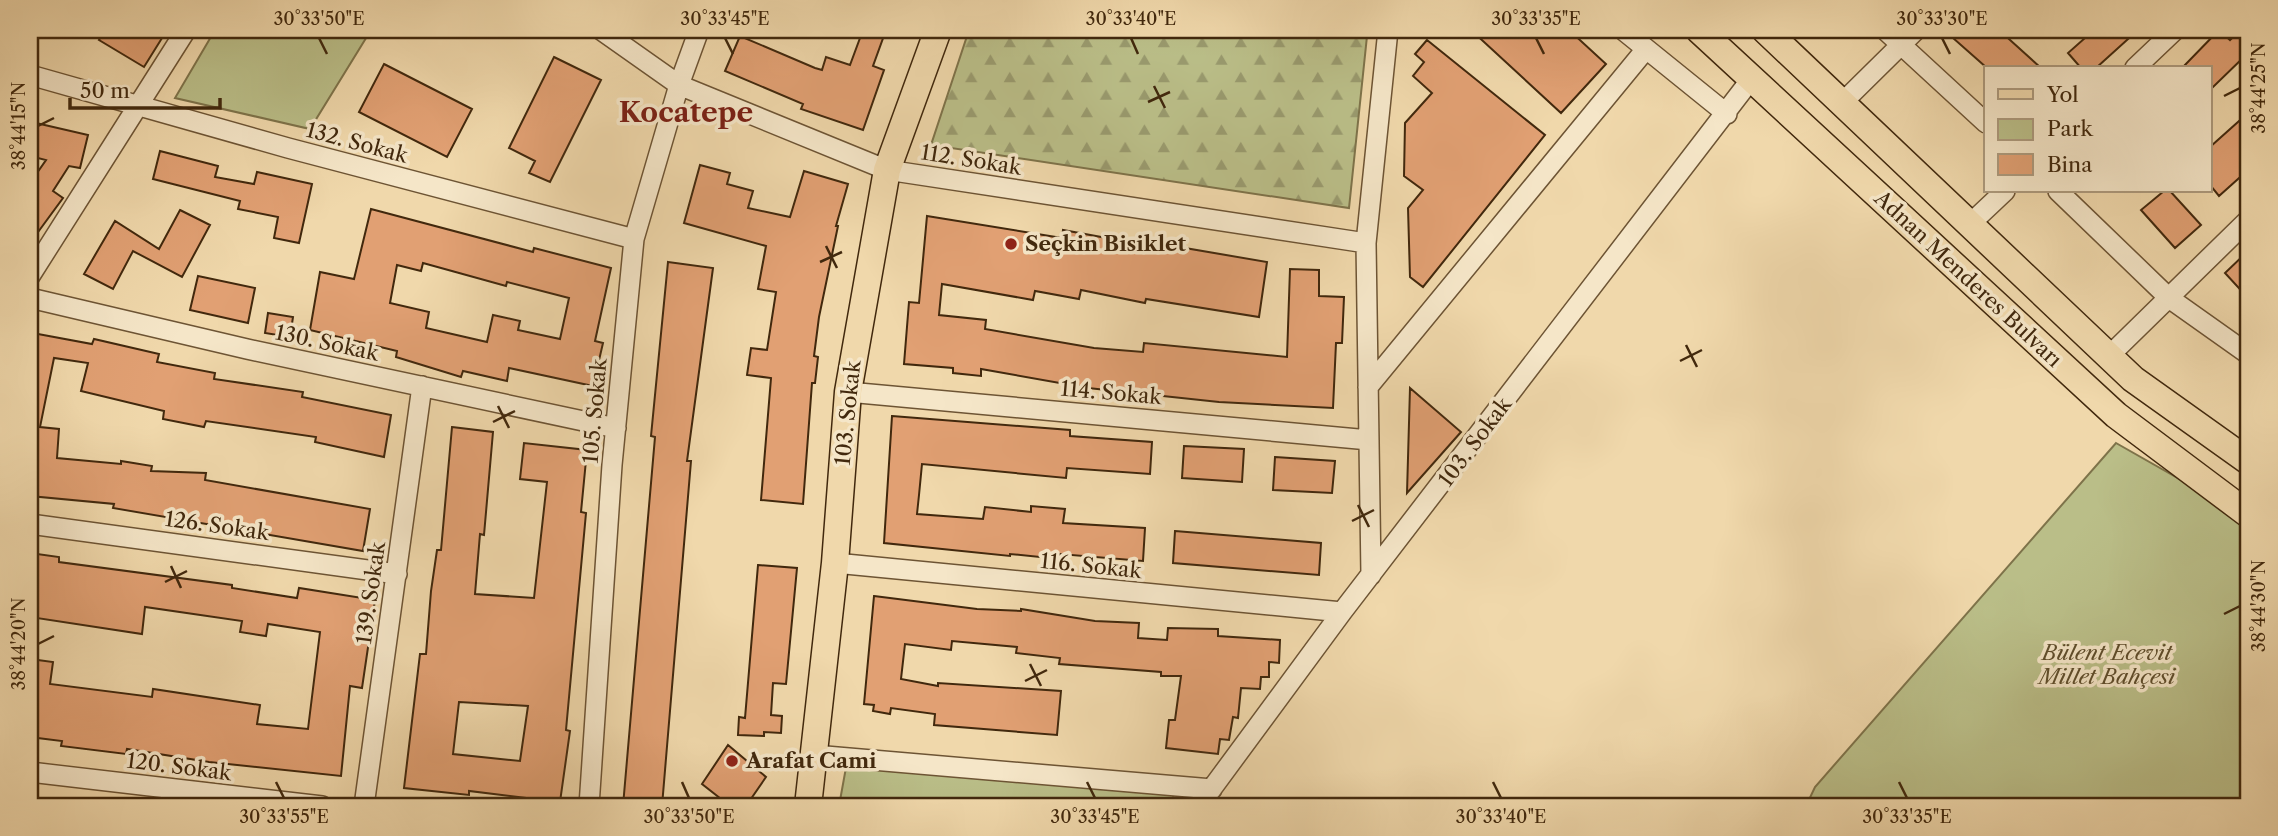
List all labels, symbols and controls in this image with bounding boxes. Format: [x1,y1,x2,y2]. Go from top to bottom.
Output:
text: 30°33'50"E [273,8,365,30]
text: 30°33'45"E [680,8,770,30]
text: 30°33'40"E [1086,8,1176,30]
text: 30°33'35"E [1491,8,1581,30]
text: 30°33'30"E [1896,8,1988,30]
text: 38°44'25"N [2248,42,2270,134]
scale bar [70,66,220,110]
legend [1984,66,2212,192]
text: 50 m [80,78,130,103]
text: 38°44'15"N [8,82,30,170]
text: Yol [2046,82,2079,107]
district label: Kocatepe [619,95,753,129]
text: Park [2047,116,2093,141]
street label: 132. Sokak [304,117,411,168]
street label: 112. Sokak [919,139,1024,180]
text: Bina [2047,152,2093,177]
street label: Adnan Menderes Bulvarı [1869,185,2067,372]
place label: Seçkin Bisiklet [1025,231,1187,256]
marker: Seçkin Bisiklet [1003,236,1019,252]
street label: 130. Sokak [273,319,382,366]
street label: 105. Sokak [577,357,612,464]
street label: 103. Sokak [830,359,866,467]
street label: 114. Sokak [1060,376,1163,409]
street label: 103. Sokak [1433,392,1517,491]
street label: 126. Sokak [164,506,271,545]
street label: 139. Sokak [351,539,390,646]
street label: 116. Sokak [1039,548,1144,583]
text: 38°44'30"N [2248,560,2270,652]
text: 38°44'20"N [8,597,30,691]
park label: Bülent Ecevit Millet Bahçesi [2036,640,2176,689]
street label: 120. Sokak [125,748,234,785]
place label: Arafat Cami [745,748,877,773]
marker: Arafat Cami [724,753,740,769]
text: 30°33'55"E [239,806,329,828]
text: 30°33'50"E [643,806,735,828]
text: 30°33'45"E [1050,806,1140,828]
text: 30°33'40"E [1456,806,1546,828]
text: 30°33'35"E [1862,806,1952,828]

